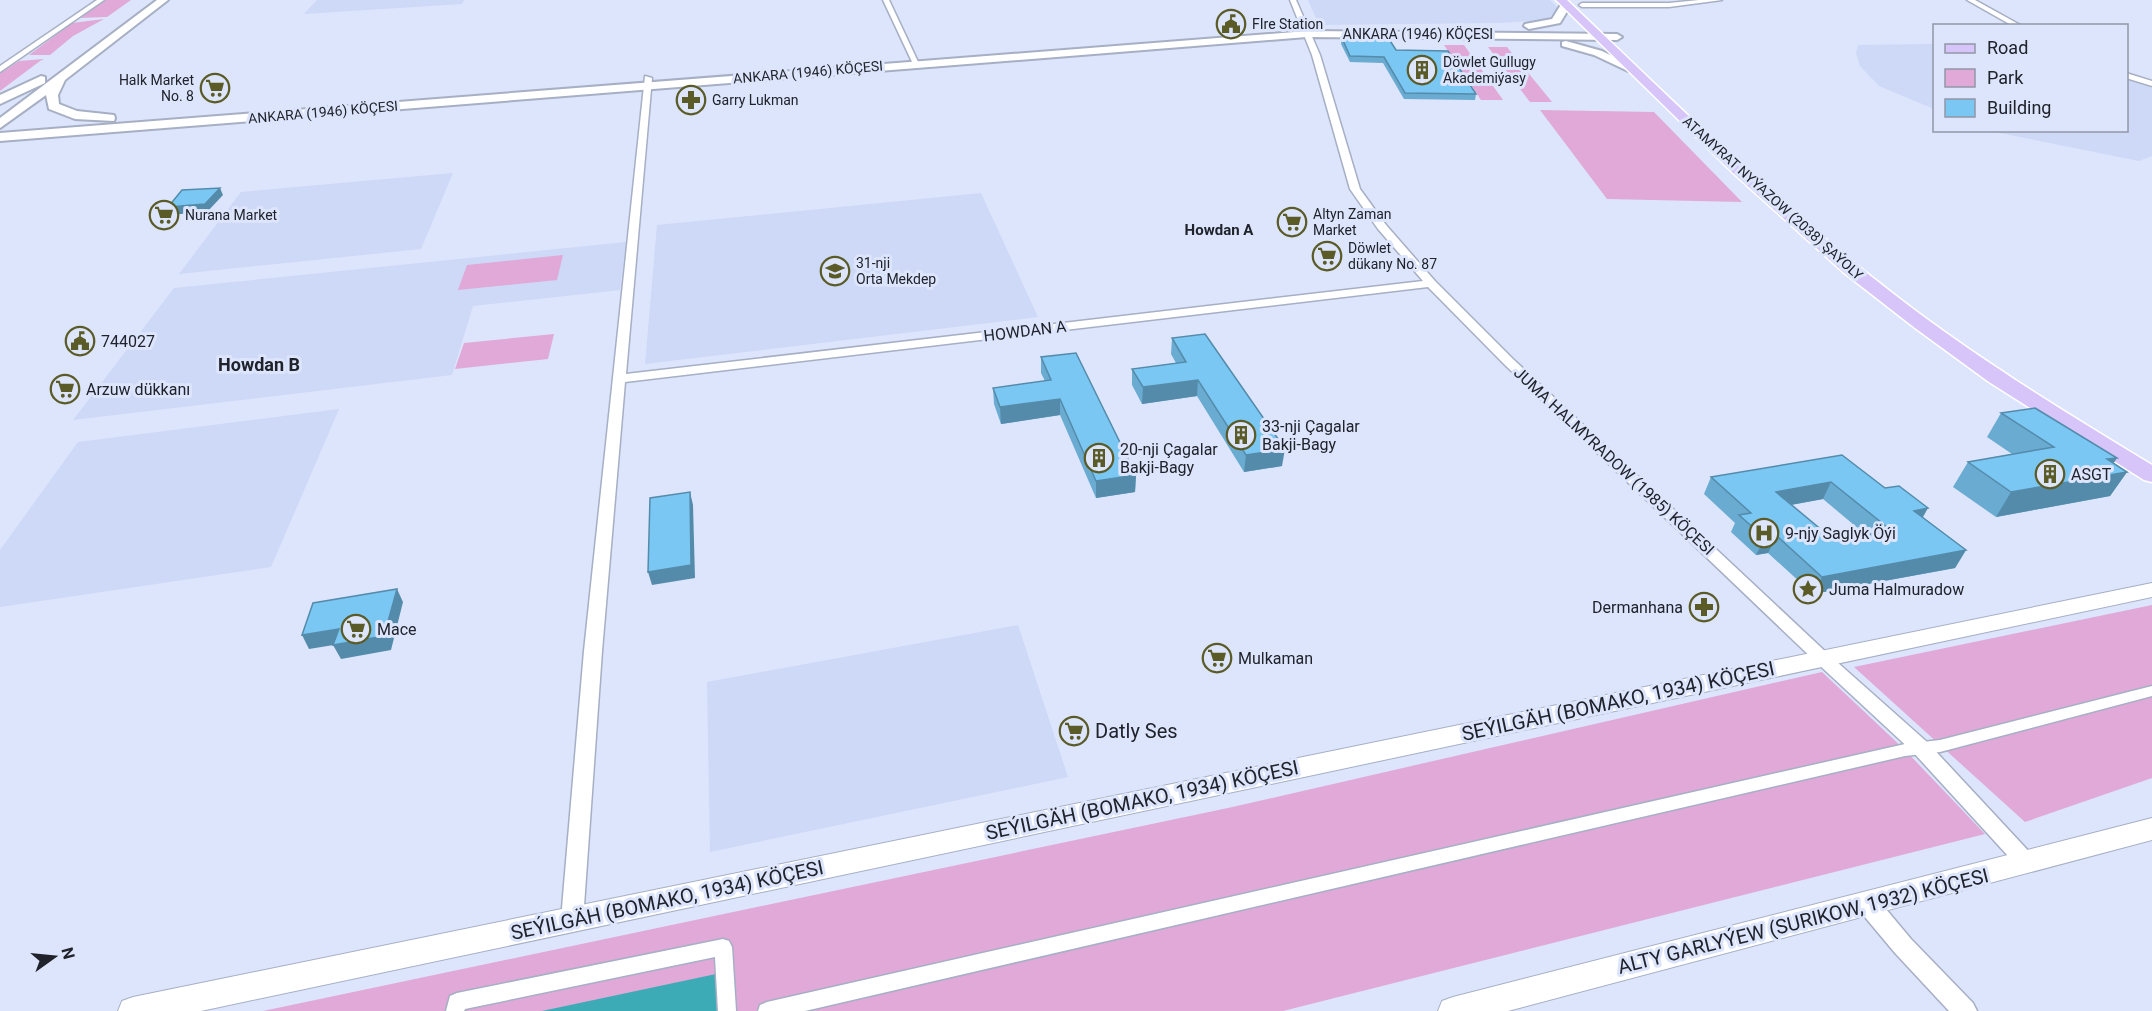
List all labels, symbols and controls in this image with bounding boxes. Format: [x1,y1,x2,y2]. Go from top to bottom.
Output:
public building icon: FIre Station [1215,8,1247,40]
place label: FIre Station [1252,16,1323,32]
legend [1933,24,2128,132]
street label: ANKARA (1946) KÖÇESI [1343,26,1493,43]
text: Road [1987,37,2028,58]
building icon: Döwlet Gullugy Akademiýasy [1406,54,1438,86]
place label: Döwlet Gullugy Akademiýasy [1443,54,1536,86]
street label: ANKARA (1946) KÖÇESI [732,57,884,88]
text: Park [1987,67,2024,88]
place label: Halk Market No. 8 [119,72,194,104]
supermarket icon: Halk Market No. 8 [199,72,231,104]
pharmacy icon: Garry Lukman [675,84,707,116]
place label: Garry Lukman [712,92,799,108]
street label: ANKARA (1946) KÖÇESI [247,97,399,128]
text: Building [1987,97,2051,118]
street label: ATAMYRAT NYÝAZOW (2038) ŞAÝOLY [1679,112,1867,284]
supermarket icon: Nurana Market [148,199,180,231]
supermarket icon: Altyn Zaman Market [1276,206,1308,238]
place label: Altyn Zaman Market [1313,206,1392,238]
place label: Nurana Market [185,207,278,223]
district label: Howdan A [1185,221,1254,239]
supermarket icon: Döwlet dükany No. 87 [1311,240,1343,272]
place label: Döwlet dükany No. 87 [1348,240,1437,272]
school or university icon: 31-nji Orta Mekdep [819,255,851,287]
place label: 31-nji Orta Mekdep [856,255,936,287]
street label: HOWDAN A [983,316,1068,346]
public building icon: 744027 [64,325,96,357]
place label: 744027 [101,332,155,351]
district label: Howdan B [218,354,300,375]
street label: JUMA HALMYRADOW (1985) KÖÇESI [1510,363,1718,559]
supermarket icon: Arzuw dükkanı [49,373,81,405]
place label: Arzuw dükkanı [86,380,190,399]
place label: 33-nji Çagalar Bakji-Bagy [1262,417,1360,454]
building icon: 33-nji Çagalar Bakji-Bagy [1225,419,1257,451]
place label: 20-nji Çagalar Bakji-Bagy [1120,440,1218,477]
building icon: 20-nji Çagalar Bakji-Bagy [1083,442,1115,474]
building icon: ASGT [2034,458,2066,490]
place label: ASGT [2071,465,2112,484]
hospital icon: 9-njy Saglyk Öýi [1748,517,1780,549]
place label: 9-njy Saglyk Öýi [1785,524,1896,543]
place icon: Juma Halmuradow [1792,573,1824,605]
place label: Juma Halmuradow [1829,580,1964,599]
pharmacy icon: Dermanhana [1688,591,1720,623]
place label: Dermanhana [1592,598,1683,617]
supermarket icon: Mace [340,613,372,645]
place label: Mace [377,620,417,639]
supermarket icon: Mulkaman [1201,642,1233,674]
place label: Mulkaman [1238,649,1313,668]
street label: SEÝILGÄH (BOMAKO, 1934) KÖÇESI [1459,656,1777,746]
supermarket icon: Datly Ses [1058,715,1090,747]
place label: Datly Ses [1095,719,1178,743]
street label: SEÝILGÄH (BOMAKO, 1934) KÖÇESI [983,755,1301,845]
street label: SEÝILGÄH (BOMAKO, 1934) KÖÇESI [508,855,826,945]
street label: ALTY GARLYÝEW (SURIKOW, 1932) KÖÇESI [1615,863,1991,979]
north arrow [24,927,84,987]
text: N [57,945,79,961]

